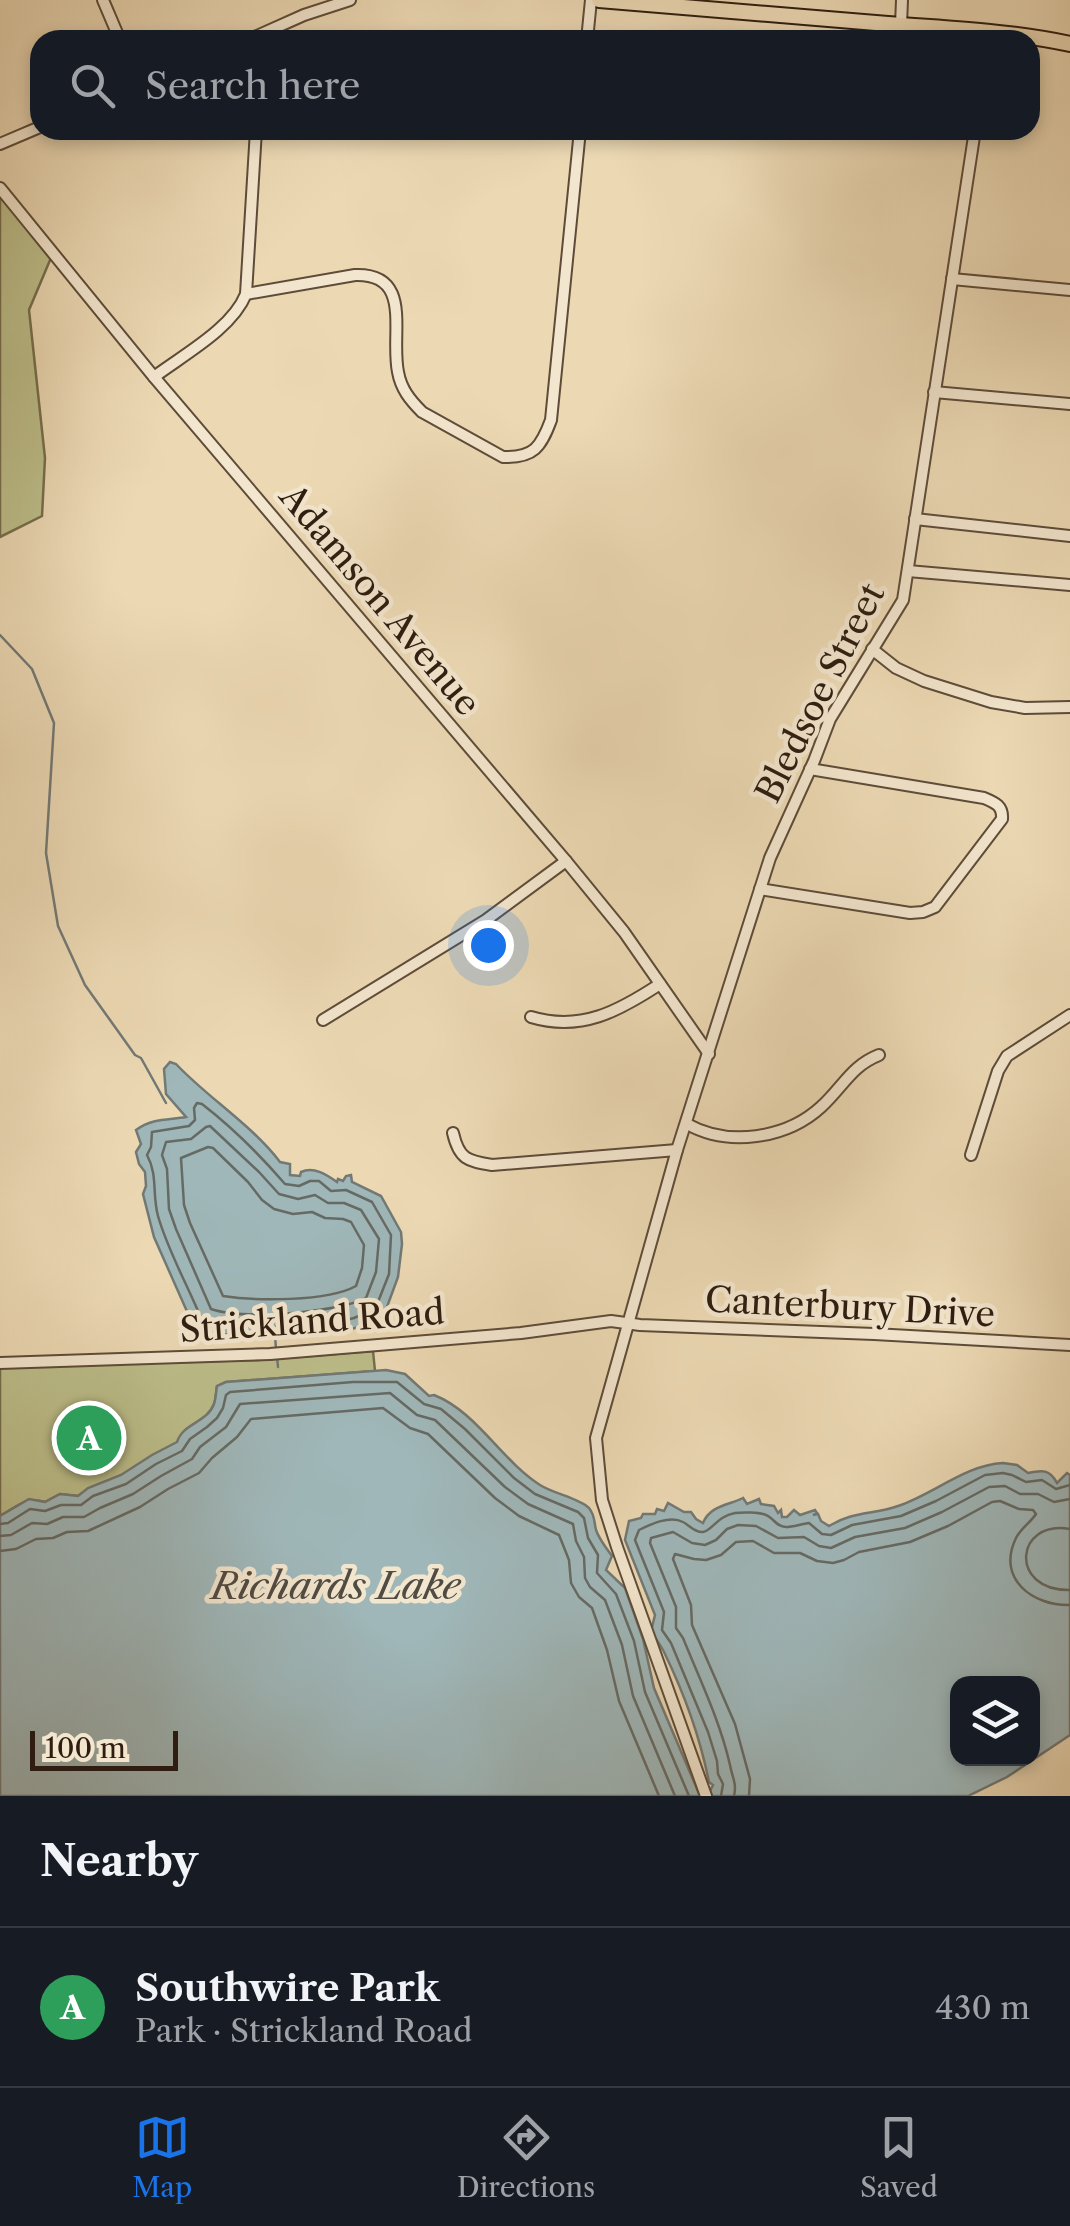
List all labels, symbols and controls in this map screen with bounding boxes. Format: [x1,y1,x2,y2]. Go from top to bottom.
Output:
search box [30,30,1040,140]
icon: search [65,58,120,113]
text: Search here [145,62,360,109]
street label: Adamson Avenue [270,475,490,724]
street label: Bledsoe Street [746,575,894,810]
your location [463,920,514,971]
street label: Canterbury Drive [704,1277,996,1336]
street label: Strickland Road [178,1290,446,1351]
pin: A [56,1400,122,1476]
water label: Richards Lake [208,1562,462,1609]
map controls [950,1676,1040,1766]
button: layers [950,1676,1040,1766]
scale bar [30,1726,178,1770]
text: 100 m [45,1731,126,1765]
text: Nearby [40,1835,198,1887]
text: Southwire Park [135,1964,440,2011]
text: A [60,1988,85,2027]
text: 430 m [935,1988,1030,2027]
text: Park · Strickland Road [135,2011,472,2050]
tab: Map [132,2110,192,2204]
tab: Directions [457,2110,595,2204]
tab: Saved [860,2110,938,2204]

